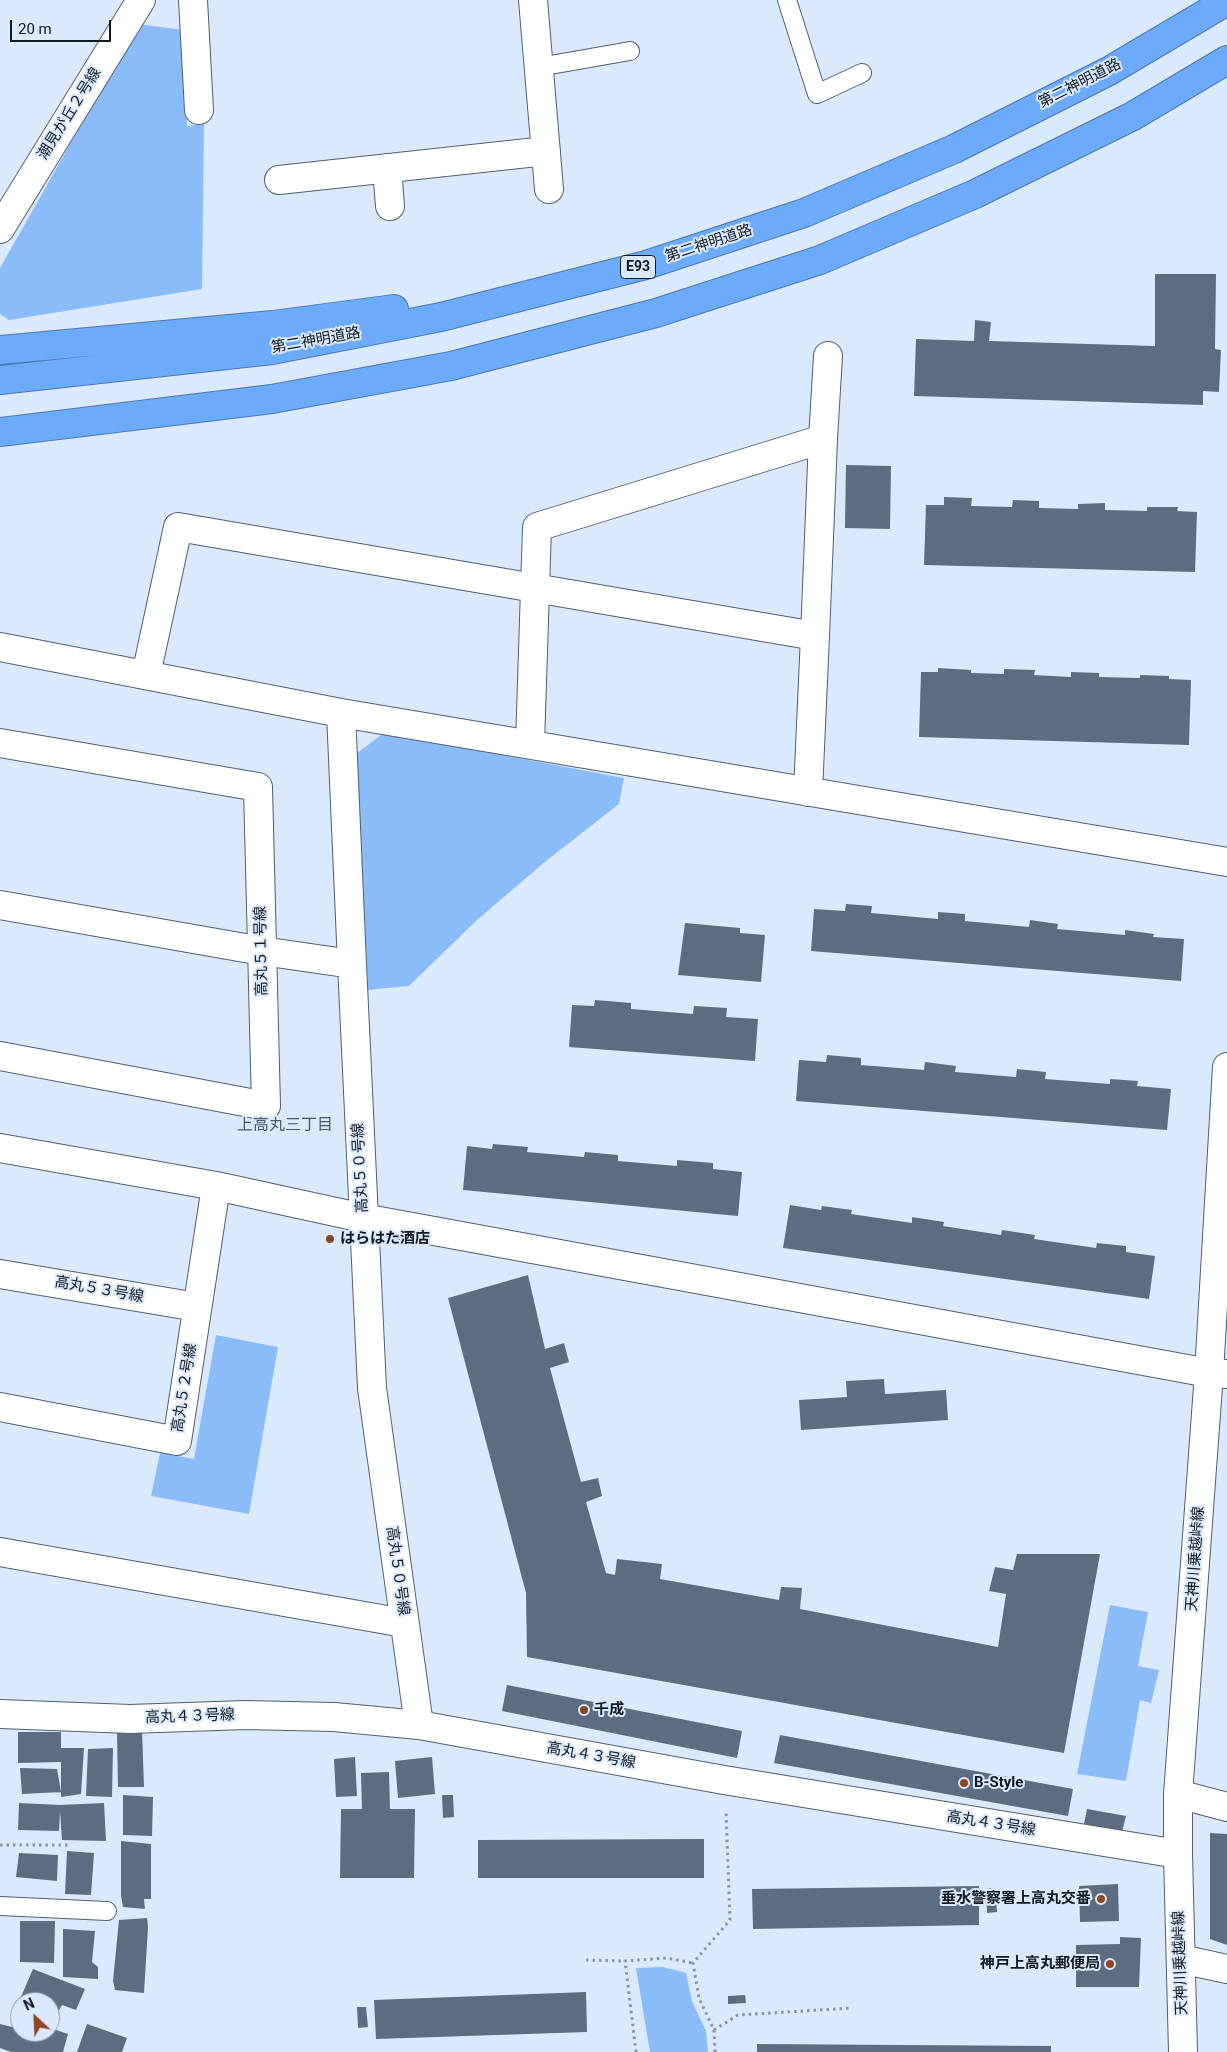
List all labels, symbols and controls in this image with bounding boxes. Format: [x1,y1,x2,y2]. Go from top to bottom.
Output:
scale bar [12,10,114,42]
text: 20 m [18,20,52,38]
street label: 第二神明道路 [1036,56,1124,112]
street label: 潮見が丘２号線 [35,65,105,163]
street label: 第二神明道路 [663,222,755,266]
road number: E93 [620,256,656,278]
street label: 第二神明道路 [270,324,362,358]
street label: 高丸５１号線 [252,906,272,996]
district label: 上高丸三丁目 [237,1116,333,1136]
street label: 高丸５０号線 [350,1123,372,1213]
place label: はらはた酒店 [340,1230,430,1248]
marker: はらはた酒店 [324,1233,336,1245]
street label: 高丸５３号線 [53,1273,145,1307]
street label: 高丸５２号線 [169,1342,201,1434]
street label: 天神川乗越峠線 [1183,1506,1209,1612]
street label: 高丸５０号線 [382,1525,412,1617]
place label: 千成 [594,1701,624,1719]
marker: 千成 [578,1704,590,1716]
street label: 高丸４３号線 [145,1706,235,1728]
street label: 高丸４３号線 [545,1739,637,1773]
place label: B-Style [974,1774,1023,1792]
marker: B-Style [958,1777,970,1789]
street label: 高丸４３号線 [945,1808,1037,1840]
place label: 垂水警察署上高丸交番 [941,1890,1091,1908]
marker: 垂水警察署上高丸交番 [1095,1893,1107,1905]
street label: 天神川乗越峠線 [1170,1910,1192,2016]
place label: 神戸上高丸郵便局 [980,1955,1100,1973]
marker: 神戸上高丸郵便局 [1104,1958,1116,1970]
north arrow [10,1992,60,2042]
text: N [21,1995,37,2014]

